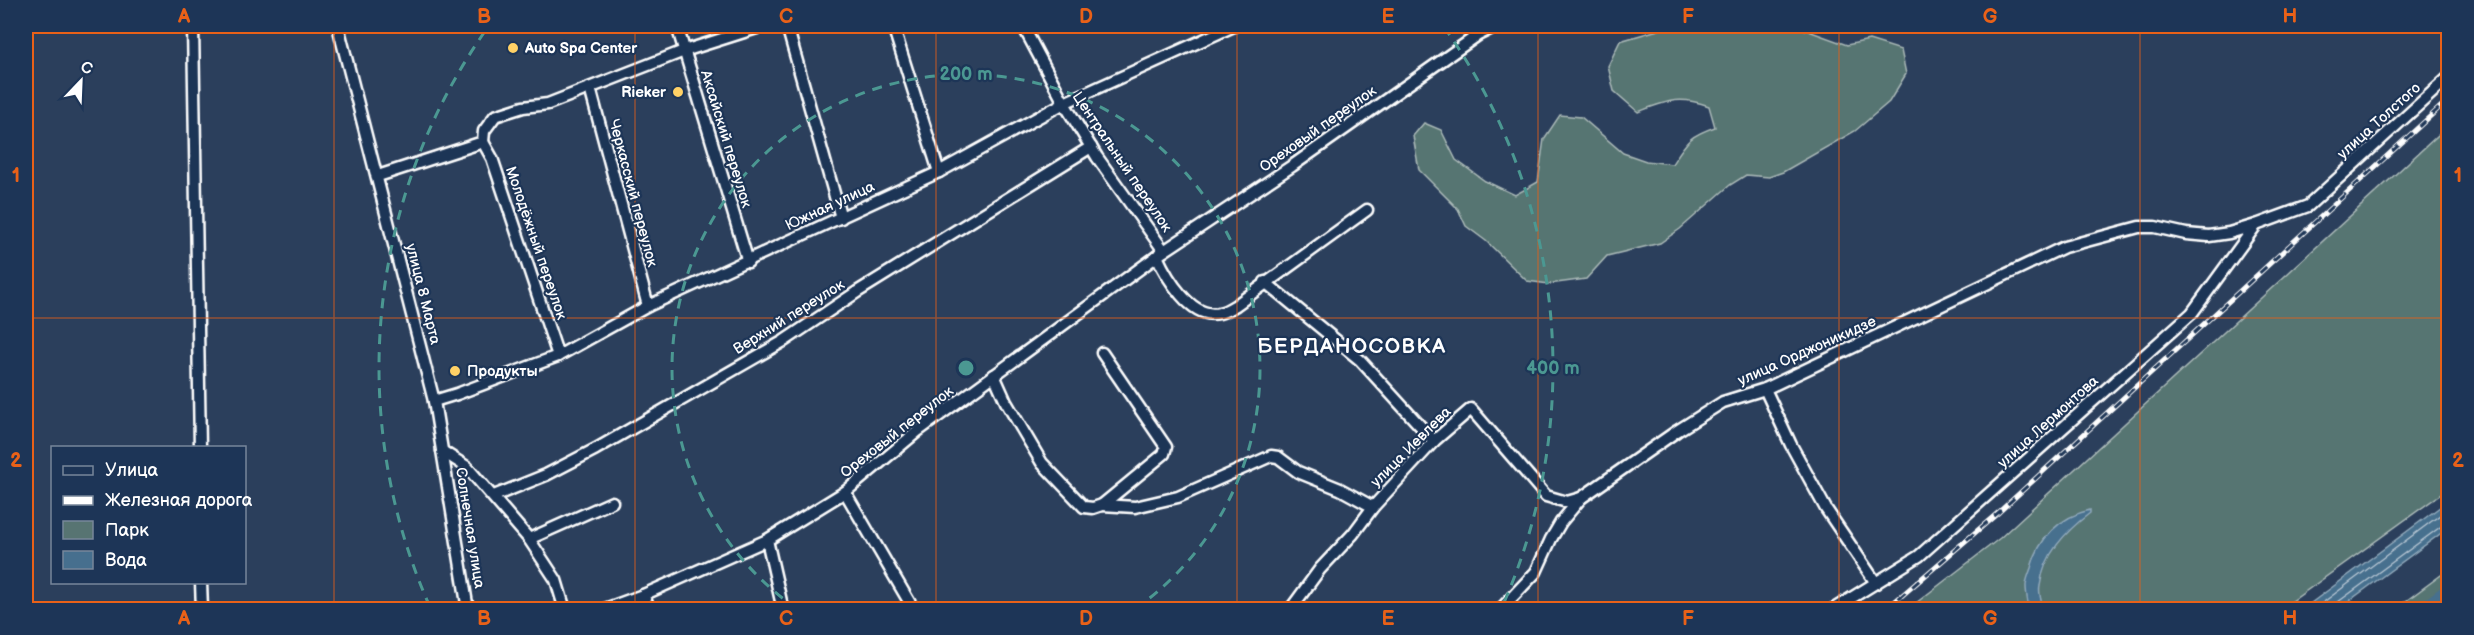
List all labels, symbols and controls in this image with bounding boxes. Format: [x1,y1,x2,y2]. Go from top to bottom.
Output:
text: A [177,5,191,29]
text: B [477,5,491,29]
text: C [779,5,793,29]
text: D [1079,5,1093,29]
text: E [1382,5,1395,29]
text: F [1682,5,1694,29]
text: G [1983,5,1998,29]
text: H [2283,5,2297,29]
place label: Auto Spa Center [524,39,638,58]
marker: Auto Spa Center [506,41,520,55]
north arrow [51,51,111,111]
text: С [77,58,95,79]
text: 200 m [939,64,993,85]
street label: Аксайский переулок [696,67,756,210]
street label: улица Толстого [2333,78,2425,163]
street label: Ореховый переулок [1256,82,1380,176]
place label: Rieker [621,83,667,102]
marker: Rieker [671,85,685,99]
street label: Центральный переулок [1068,88,1176,236]
street label: Черкасский переулок [604,117,662,269]
text: 1 [12,164,20,188]
street label: Молодёжный переулок [501,164,571,322]
text: 1 [2454,164,2462,188]
street label: Южная улица [782,177,878,235]
street label: улица 8 Марта [401,242,445,347]
street label: Верхний переулок [730,275,848,359]
street label: улица Орджоникидзе [1735,312,1879,390]
district label: БЕРДАНОСОВКА [1257,334,1447,359]
centre of rings [956,358,976,378]
text: 400 m [1526,358,1580,379]
place label: Продукты [467,362,538,381]
marker: Продукты [448,364,462,378]
street label: улица Лермонтова [1994,372,2103,472]
street label: Ореховый переулок [837,382,957,482]
street label: улица Иевлева [1367,403,1455,491]
legend [51,446,246,584]
text: 2 [10,449,22,473]
text: 2 [2452,449,2464,473]
text: Улица [105,460,159,481]
street label: Солнечная улица [451,466,489,590]
text: Железная дорога [105,490,253,511]
text: Парк [105,520,149,541]
text: Вода [105,550,147,571]
text: A [177,607,191,631]
text: B [477,607,491,631]
text: C [779,607,793,631]
text: D [1079,607,1093,631]
text: E [1382,607,1395,631]
text: F [1682,607,1694,631]
text: G [1983,607,1998,631]
text: H [2283,607,2297,631]

